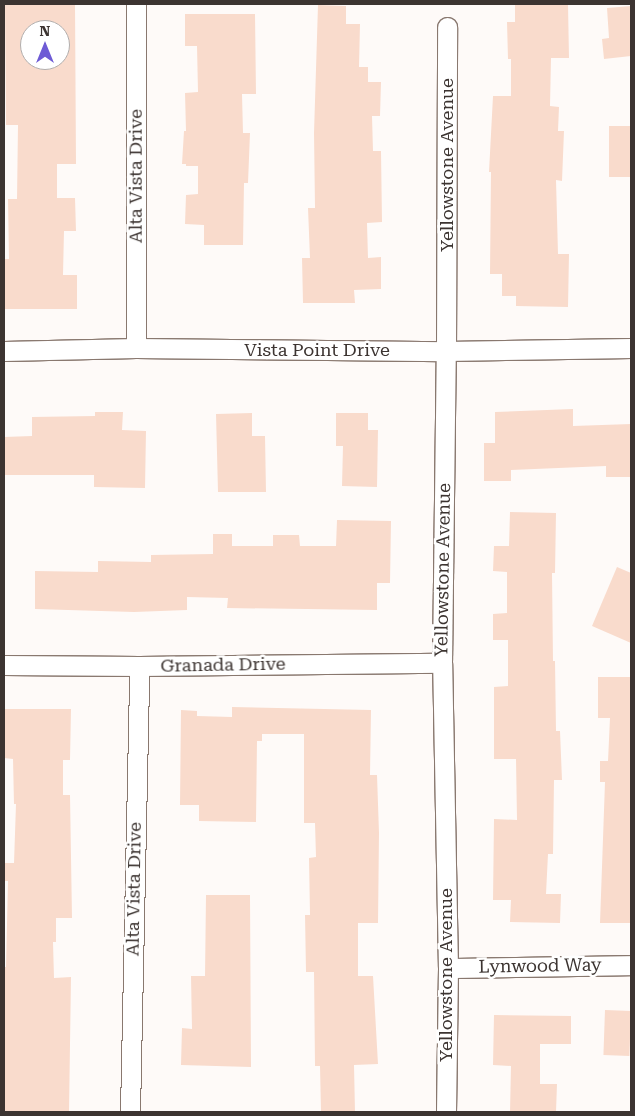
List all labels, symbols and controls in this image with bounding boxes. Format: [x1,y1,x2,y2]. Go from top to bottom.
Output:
north arrow [20,20,70,70]
text: N [40,23,50,39]
street label: Yellowstone Avenue [436,78,458,252]
street label: Alta Vista Drive [125,109,147,243]
street label: Vista Point Drive [244,339,390,361]
street label: Yellowstone Avenue [431,483,455,657]
street label: Granada Drive [160,653,286,677]
street label: Alta Vista Drive [122,822,146,956]
street label: Yellowstone Avenue [435,888,457,1062]
street label: Lynwood Way [478,954,602,978]

